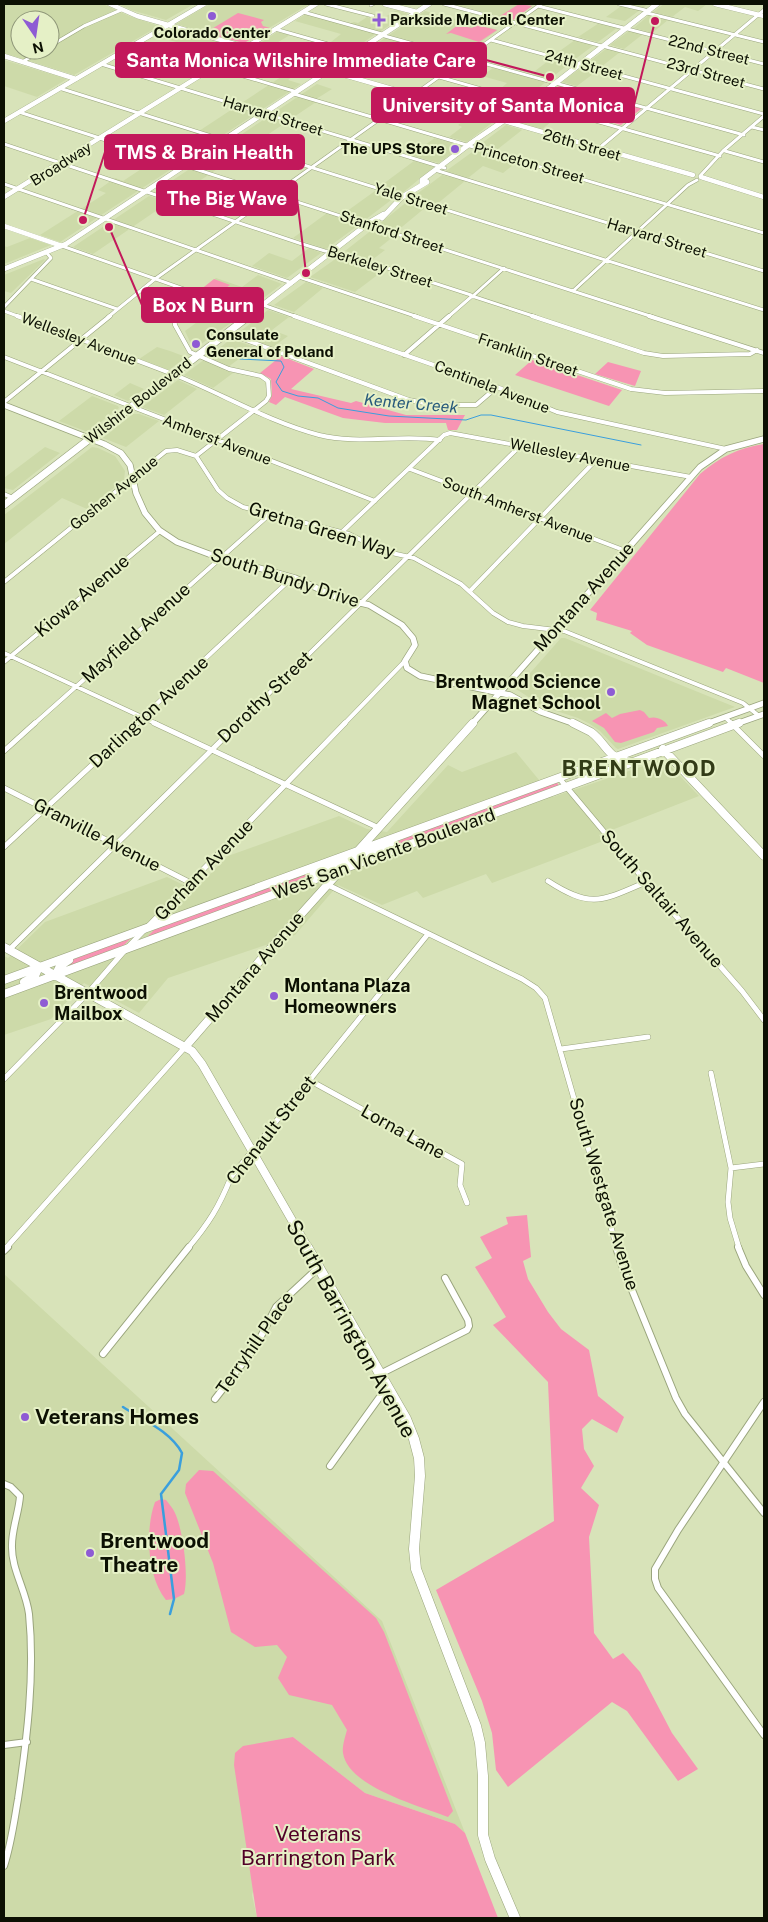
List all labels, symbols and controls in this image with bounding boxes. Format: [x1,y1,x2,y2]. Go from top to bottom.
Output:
north arrow [10,10,60,60]
marker: Colorado Center [206,10,218,22]
place label: Parkside Medical Center [390,11,565,28]
marker: Parkside Medical Center [372,13,386,27]
place label: Colorado Center [153,24,271,41]
street label: 22nd Street [667,31,752,68]
text: N [31,39,45,57]
callout: Santa Monica Wilshire Immediate Care [116,43,486,77]
street label: 24th Street [543,46,625,83]
text: Santa Monica Wilshire Immediate Care [126,49,476,71]
street label: 23rd Street [665,54,747,91]
callout: University of Santa Monica [372,88,634,122]
street label: Harvard Street [221,92,325,139]
text: University of Santa Monica [382,94,624,116]
street label: 26th Street [541,125,623,164]
callout: TMS & Brain Health [105,135,304,169]
street label: Broadway [27,138,95,189]
street label: Princeton Street [472,139,587,186]
place label: The UPS Store [341,140,445,157]
text: TMS & Brain Health [115,141,293,163]
marker: The UPS Store [449,143,461,155]
street label: Yale Street [372,179,450,218]
callout: The Big Wave [157,181,297,215]
text: The Big Wave [167,187,287,209]
street label: Stanford Street [338,207,447,256]
street label: Harvard Street [605,214,709,261]
street label: Berkeley Street [326,242,435,291]
callout: Box N Burn [142,288,263,322]
text: Box N Burn [152,294,254,316]
street label: Wellesley Avenue [19,309,139,368]
place label: Consulate General of Poland [206,326,334,360]
street label: Franklin Street [476,330,580,380]
marker: Consulate General of Poland [190,338,202,350]
street label: Wilshire Boulevard [81,354,194,447]
street label: Centinela Avenue [432,357,552,416]
water label: Kenter Creek [363,390,459,417]
street label: Amherst Avenue [160,411,274,468]
street label: Wellesley Avenue [508,434,632,475]
street label: Goshen Avenue [66,452,161,533]
street label: South Amherst Avenue [440,473,596,546]
street label: Gretna Green Way [246,497,398,562]
street label: Montana Avenue [529,538,638,655]
street label: South Bundy Drive [208,544,362,611]
street label: Kiowa Avenue [30,550,133,641]
street label: Mayfield Avenue [77,578,194,687]
street label: Dorothy Street [213,646,316,747]
street label: Darlington Avenue [85,651,212,772]
place label: Brentwood Science Magnet School [435,671,601,713]
marker: Brentwood Science Magnet School [605,686,617,698]
district label: BRENTWOOD [562,755,716,781]
street label: Granville Avenue [30,793,164,876]
street label: West San Vicente Boulevard [270,803,498,904]
street label: Gorham Avenue [150,815,257,925]
street label: South Saltair Avenue [597,825,728,972]
street label: Montana Avenue [201,907,308,1026]
place label: Montana Plaza Homeowners [284,975,411,1017]
place label: Brentwood Mailbox [54,982,148,1024]
marker: Montana Plaza Homeowners [268,990,280,1002]
marker: Brentwood Mailbox [38,997,50,1009]
street label: Chenault Street [222,1071,320,1188]
street label: South Westgate Avenue [565,1095,644,1293]
street label: Lorna Lane [358,1100,449,1163]
street label: South Barrington Avenue [281,1215,422,1442]
street label: Terryhill Place [212,1287,298,1398]
place label: Veterans Homes [35,1404,199,1429]
marker: Veterans Homes [19,1411,31,1423]
place label: Brentwood Theatre [100,1528,209,1577]
marker: Brentwood Theatre [84,1547,96,1559]
park label: Veterans Barrington Park [241,1821,395,1870]

